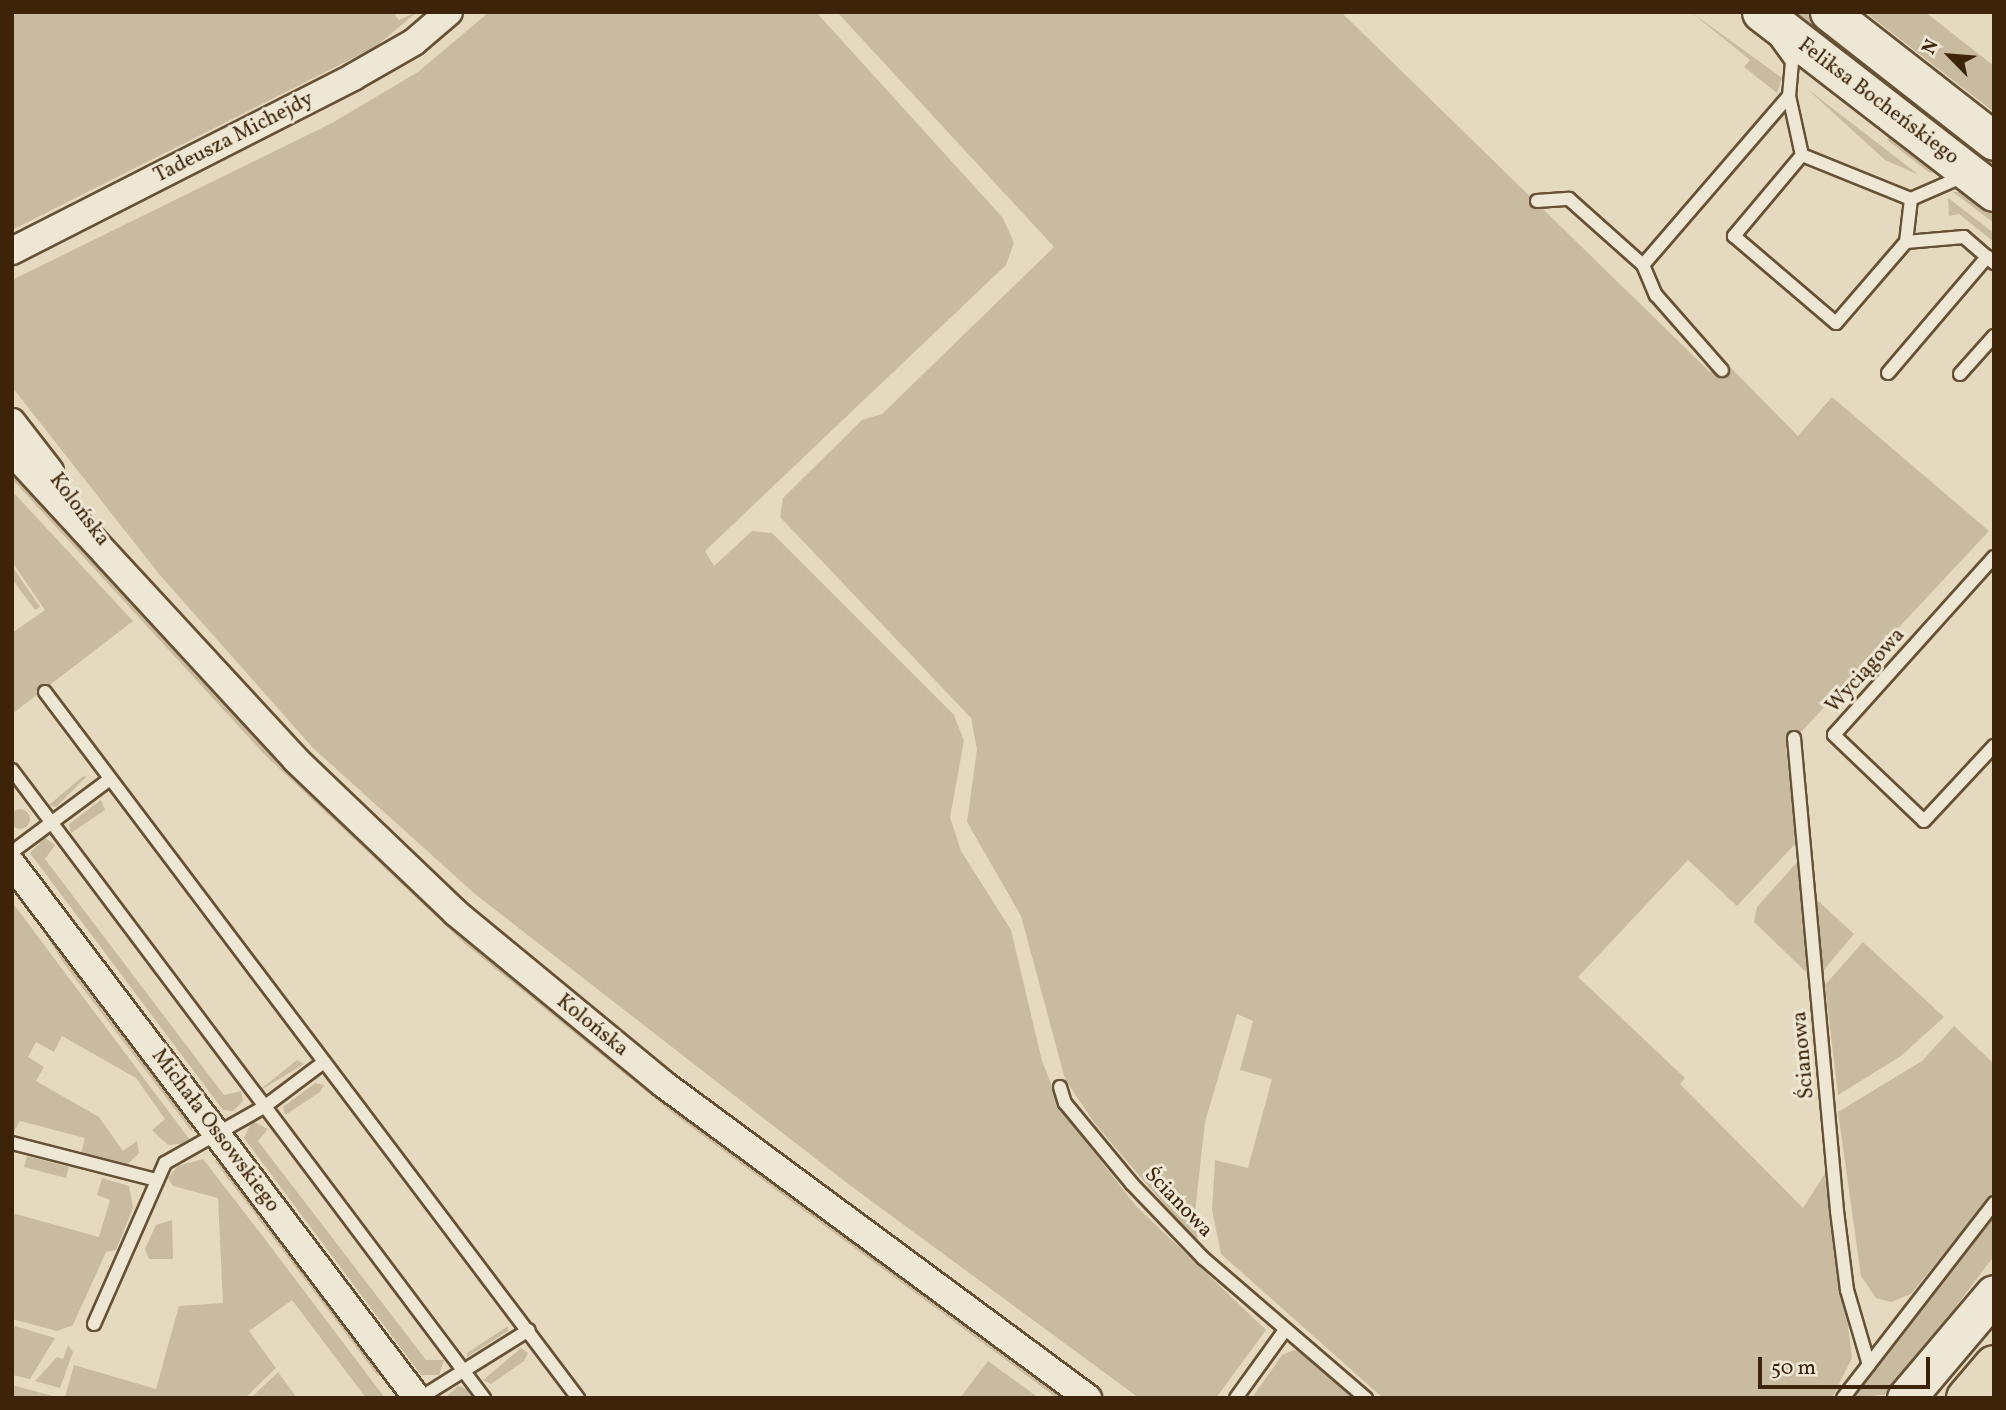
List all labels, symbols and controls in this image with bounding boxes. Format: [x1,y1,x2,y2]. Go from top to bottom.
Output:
north arrow [1915,21,1985,91]
street label: Feliksa Bocheńskiego [1793,33,1963,171]
text: N [1916,35,1946,59]
street label: Tadeusza Michejdy [150,87,318,189]
street label: Kolońska [43,468,115,552]
street label: Wyciągowa [1821,623,1911,719]
street label: Kolońska [551,989,633,1063]
street label: Ścianowa [1788,1010,1820,1100]
street label: Michała Ossowskiego [145,1044,285,1218]
street label: Ścianowa [1138,1163,1218,1243]
scale bar [1761,1344,1932,1388]
text: 50 m [1771,1354,1816,1383]

